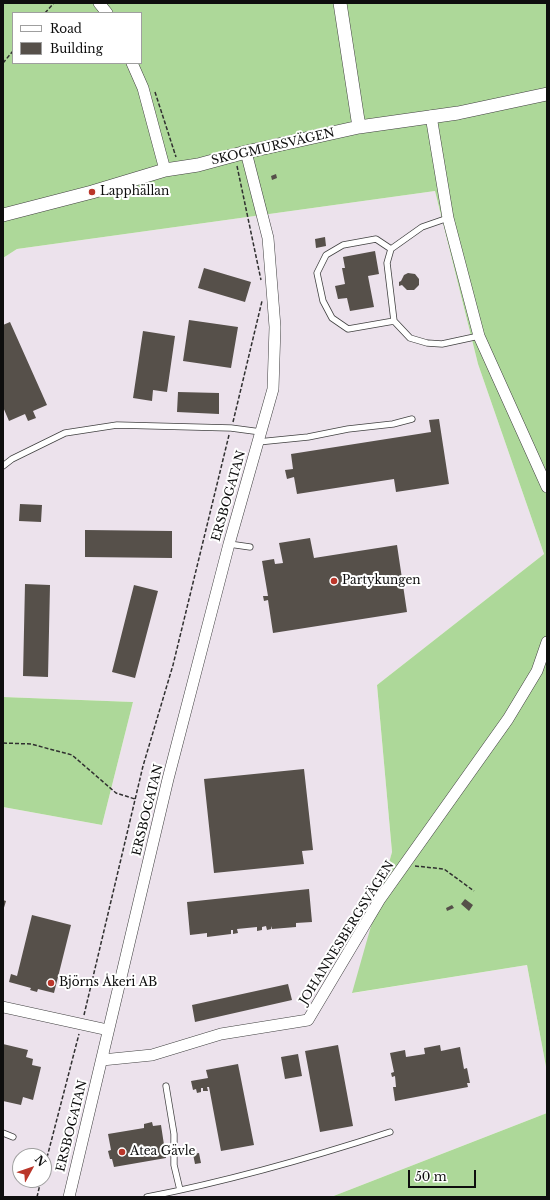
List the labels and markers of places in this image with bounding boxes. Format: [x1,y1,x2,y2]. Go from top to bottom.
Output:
place label: Lapphällan [100,185,169,199]
marker: Lapphällan [87,187,97,197]
place label: Partykungen [342,574,421,588]
marker: Partykungen [329,576,339,586]
place label: Björns Åkeri AB [59,976,157,990]
marker: Björns Åkeri AB [46,978,56,988]
place label: Atea Gävle [130,1145,195,1159]
marker: Atea Gävle [117,1147,127,1157]

